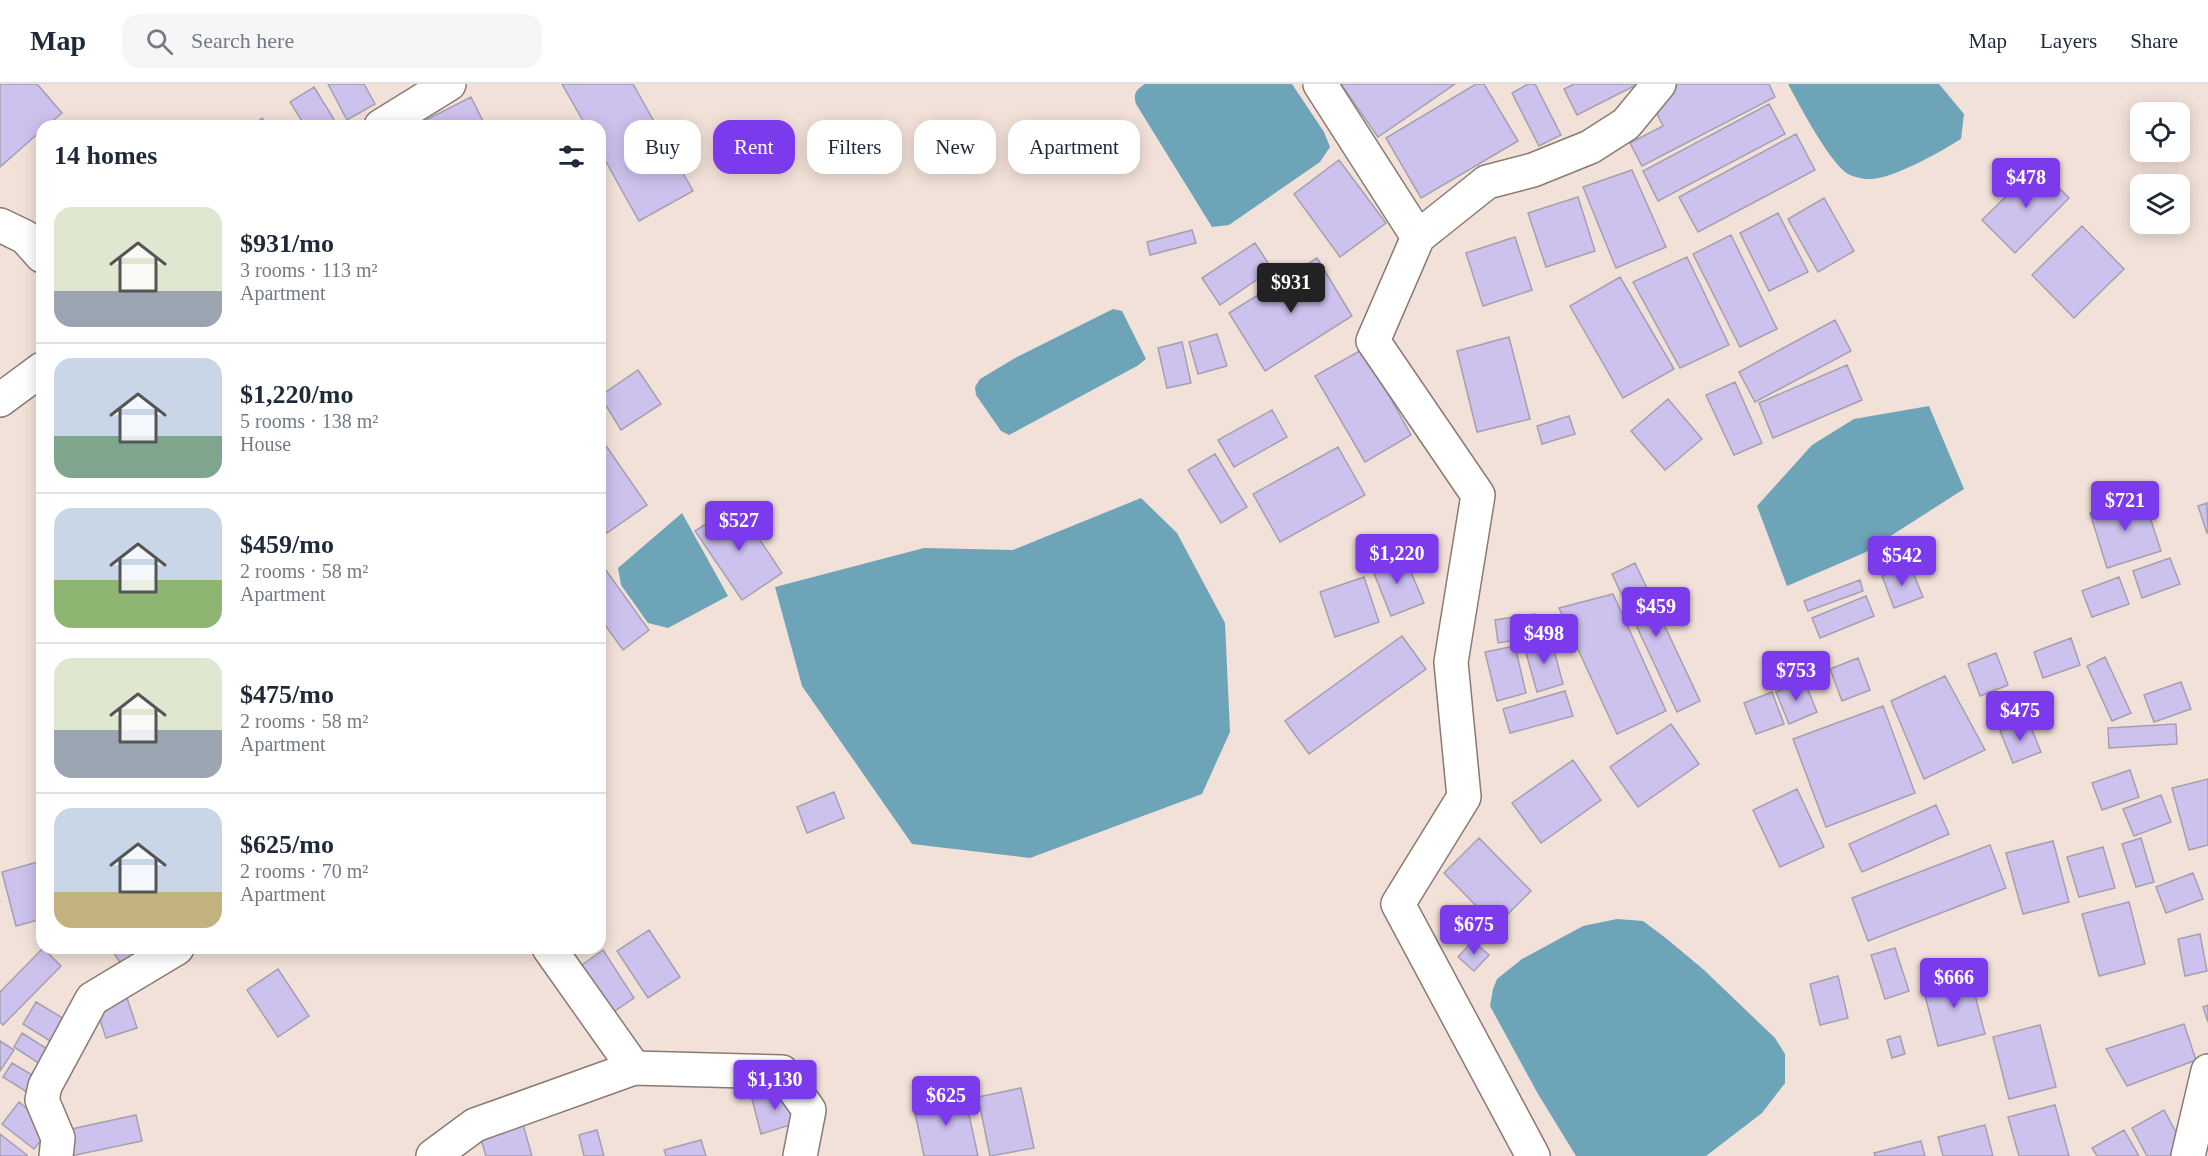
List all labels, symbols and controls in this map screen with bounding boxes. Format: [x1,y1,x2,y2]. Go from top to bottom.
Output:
search box [122,14,542,68]
text: Map [30,25,86,56]
icon: search [143,25,176,58]
text: Search here [191,28,294,53]
text: Map [1969,29,2007,53]
text: Layers [2040,29,2097,53]
text: Share [2130,29,2178,53]
map controls [2130,102,2190,234]
button: locate [2130,102,2190,162]
chip: Buy [624,120,701,174]
chip: Rent [713,120,795,174]
chip: Filters [807,120,902,174]
chip: New [914,120,996,174]
chip: Apartment [1008,120,1140,174]
icon: filters [555,140,588,173]
text: 14 homes [54,141,157,170]
pin: $478 [1990,158,2062,209]
text: $478 [2006,166,2046,188]
button: layers [2130,174,2190,234]
text: $931/mo [240,229,334,258]
icon: home [102,231,174,303]
text: 3 rooms · 113 m² [240,259,377,281]
pin: $931 [1255,263,1327,314]
text: $931 [1271,271,1311,293]
text: Apartment [240,282,326,304]
text: $1,220/mo [240,380,353,409]
icon: home [102,382,174,454]
text: 5 rooms · 138 m² [240,410,378,432]
text: House [240,433,291,455]
pin: $721 [2089,481,2161,532]
text: $721 [2105,489,2145,511]
pin: $527 [703,501,775,552]
text: $527 [719,509,759,531]
text: $459/mo [240,530,334,559]
icon: home [102,532,174,604]
pin: $1,220 [1348,534,1446,585]
pin: $542 [1866,536,1938,587]
text: $1,220 [1370,542,1425,564]
text: $542 [1882,544,1922,566]
text: 2 rooms · 58 m² [240,560,368,582]
text: Apartment [240,583,326,605]
pin: $459 [1620,587,1692,638]
text: $459 [1636,595,1676,617]
pin: $498 [1508,614,1580,665]
text: $498 [1524,622,1564,644]
pin: $753 [1760,651,1832,702]
text: $753 [1776,659,1816,681]
text: $475/mo [240,680,334,709]
icon: home [102,682,174,754]
pin: $475 [1984,691,2056,742]
text: $475 [2000,699,2040,721]
text: 2 rooms · 58 m² [240,710,368,732]
text: Apartment [240,733,326,755]
text: $625/mo [240,830,334,859]
icon: home [102,832,174,904]
text: 2 rooms · 70 m² [240,860,368,882]
text: Apartment [240,883,326,905]
pin: $675 [1438,905,1510,956]
text: $675 [1454,913,1494,935]
pin: $666 [1918,958,1990,1009]
text: $666 [1934,966,1974,988]
pin: $1,130 [726,1060,824,1111]
text: $1,130 [748,1068,803,1090]
pin: $625 [910,1076,982,1127]
text: $625 [926,1084,966,1106]

